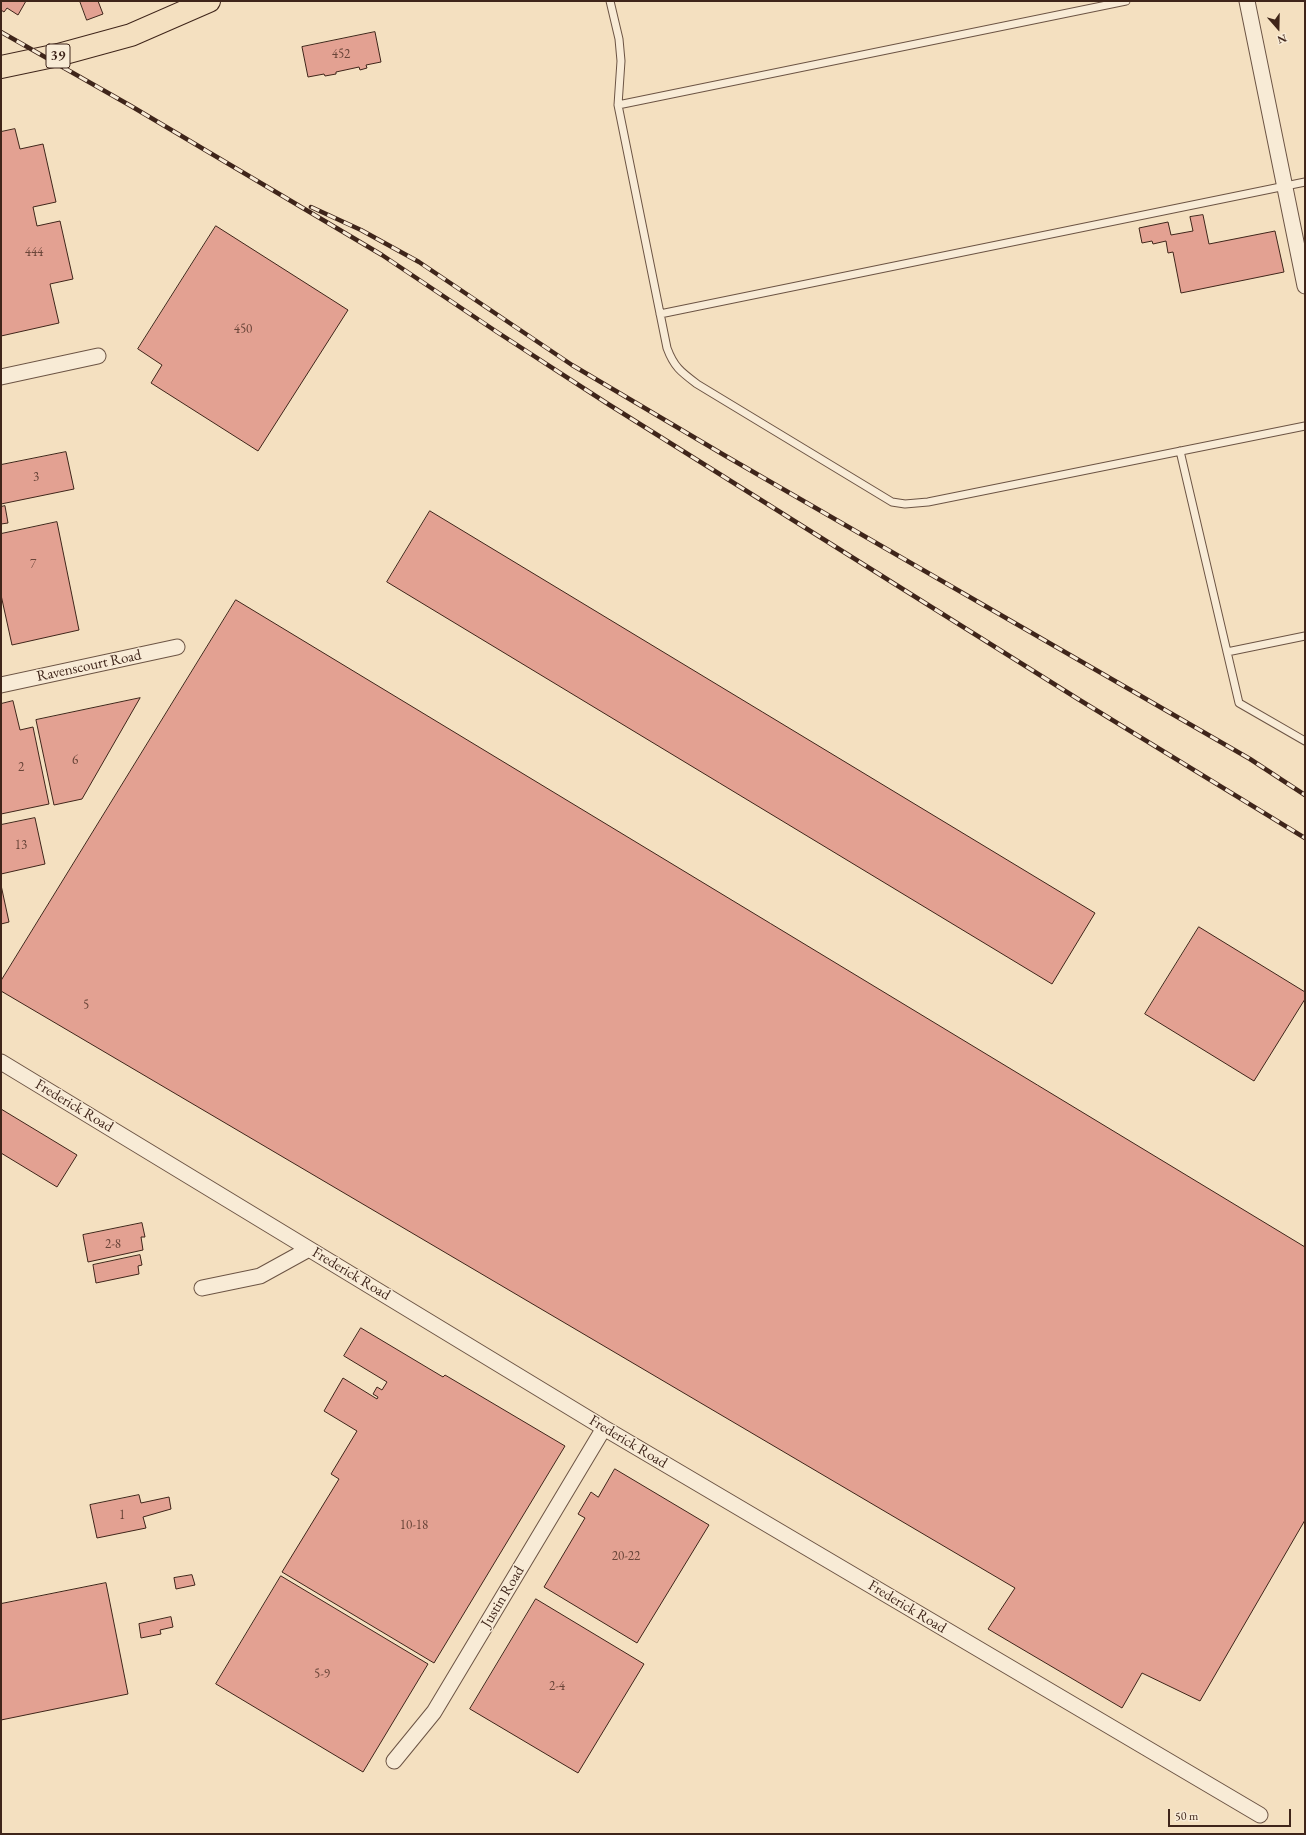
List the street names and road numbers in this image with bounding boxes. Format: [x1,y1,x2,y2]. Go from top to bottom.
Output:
road number: 39 [46,44,70,68]
street label: Ravenscourt Road [35,646,143,686]
street label: Frederick Road [32,1076,116,1136]
street label: Frederick Road [309,1244,393,1304]
street label: Frederick Road [586,1412,670,1472]
street label: Justin Road [478,1563,528,1631]
street label: Frederick Road [865,1577,949,1637]

